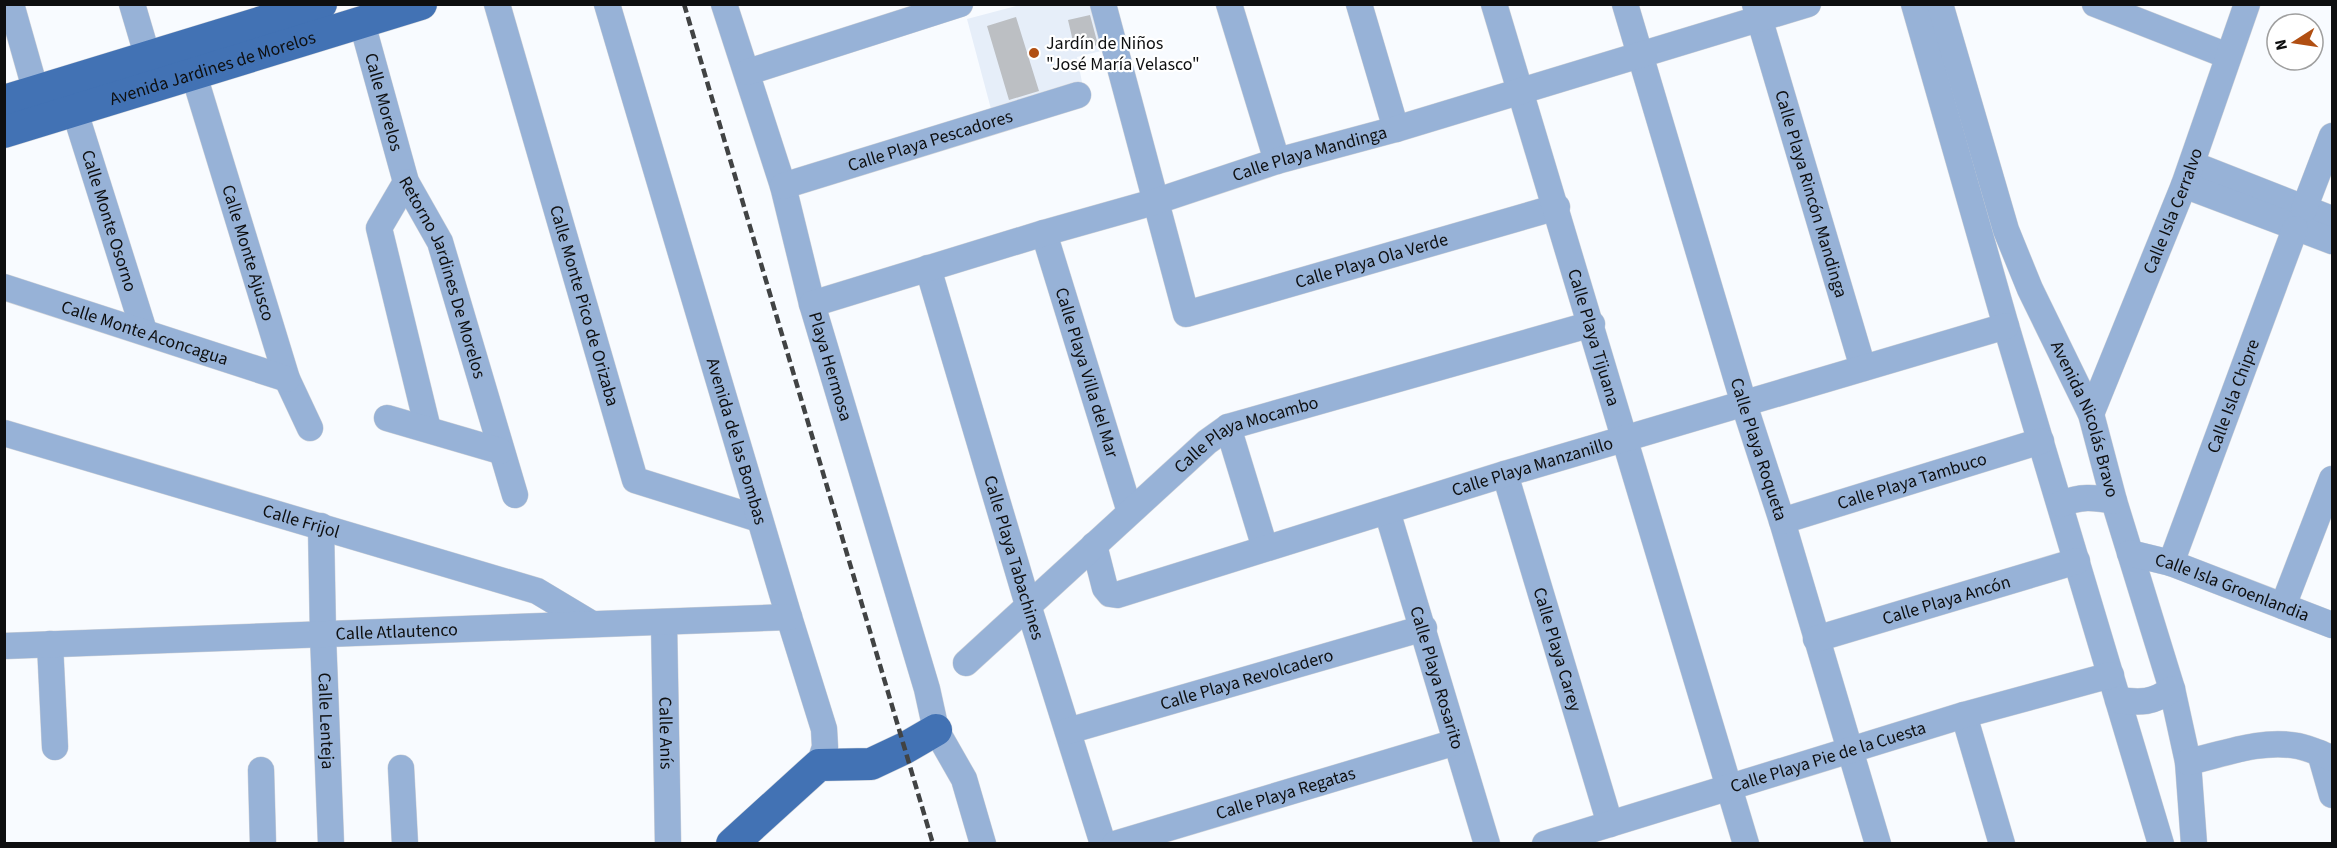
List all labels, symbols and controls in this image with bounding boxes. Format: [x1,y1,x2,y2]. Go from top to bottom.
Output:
north arrow [2265,12,2325,72]
street label: Avenida Jardines de Morelos [106,25,319,111]
place label: Jardín de Niños "José María Velasco" [1046,31,1200,77]
text: N [2269,37,2293,52]
marker: Jardín de Niños "José María Velasco" [1027,46,1041,60]
street label: Calle Morelos [358,50,409,154]
street label: Calle Playa Rincón Mandinga [1769,87,1854,301]
street label: Calle Playa Pescadores [845,103,1016,178]
street label: Calle Playa Mandinga [1229,119,1390,188]
street label: Calle Isla Cerralvo [2137,144,2209,278]
street label: Calle Monte Osorno [75,147,143,295]
street label: Retorno Jardines De Morelos [393,172,492,381]
street label: Calle Monte Ajusco [216,182,281,324]
street label: Calle Monte Pico de Orizaba [543,202,625,409]
street label: Calle Playa Ola Verde [1292,227,1451,294]
street label: Calle Playa Tijuana [1562,266,1626,409]
street label: Calle Playa Villa del Mar [1049,284,1125,461]
street label: Calle Monte Aconcagua [58,294,232,372]
street label: Playa Hermosa [803,309,859,424]
street label: Calle Isla Chipre [2200,335,2266,457]
street label: Avenida Nicolás Bravo [2045,336,2125,500]
street label: Avenida de las Bombas [700,355,773,528]
street label: Calle Playa Roqueta [1724,375,1794,524]
street label: Calle Playa Mocambo [1168,390,1321,479]
street label: Calle Playa Manzanillo [1448,430,1616,502]
street label: Calle Playa Tambuco [1834,446,1990,516]
street label: Calle Playa Tabachines [978,472,1051,643]
street label: Calle Frijol [260,498,343,544]
street label: Calle Isla Groenlandia [2153,547,2313,628]
street label: Calle Playa Ancón [1879,569,2014,631]
street label: Calle Playa Carey [1527,584,1588,715]
street label: Calle Playa Rosarito [1404,603,1470,752]
street label: Calle Atlautenco [335,617,458,646]
street label: Calle Playa Revolcadero [1157,642,1336,716]
street label: Calle Lenteja [312,672,341,770]
street label: Calle Anís [653,696,679,770]
street label: Calle Playa Pie de la Cuesta [1727,715,1929,799]
street label: Calle Playa Regatas [1213,760,1358,826]

